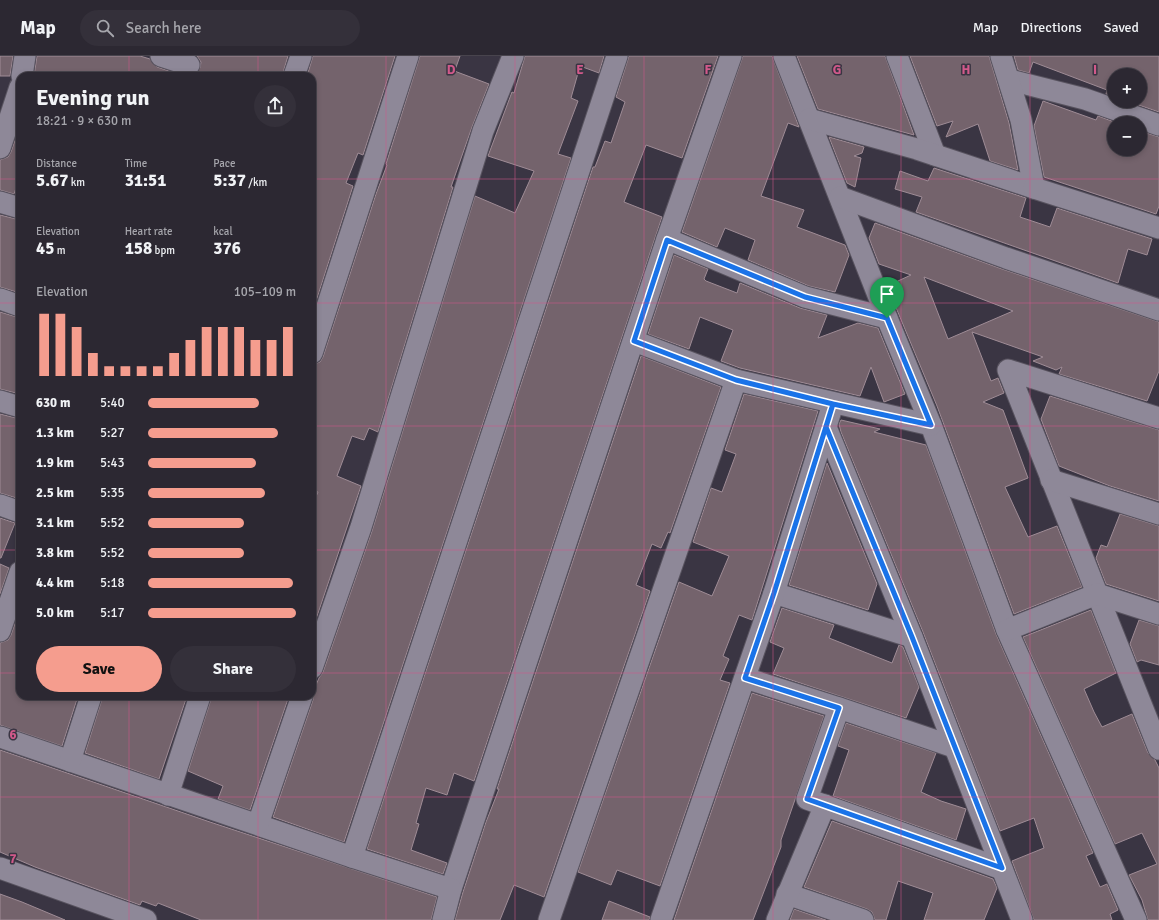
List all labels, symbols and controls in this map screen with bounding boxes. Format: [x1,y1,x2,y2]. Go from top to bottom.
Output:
search box [80,10,360,46]
text: Map [20,16,56,40]
icon: search [94,17,116,39]
text: Search here [126,19,201,37]
text: Map [973,19,999,36]
text: Directions [1021,19,1082,36]
text: Saved [1104,19,1139,36]
text: D [447,62,456,78]
text: E [576,62,584,78]
text: F [705,62,712,78]
text: G [833,62,841,78]
text: H [962,62,970,78]
text: I [1093,62,1097,78]
map controls [1107,68,1147,156]
button: + [1107,68,1147,108]
text: Evening run [36,84,150,111]
button: share [254,85,296,127]
text: 18:21 · 9 × 630 m [36,113,131,129]
button: − [1107,116,1147,156]
text: Distance [36,157,77,170]
text: Time [125,157,147,170]
text: Pace [213,157,236,170]
text: 5.67 [36,170,68,191]
text: 31:51 [125,170,166,191]
text: 5:37 [213,170,246,191]
text: km [68,176,85,189]
text: /km [246,176,267,189]
text: Elevation [36,225,80,238]
text: Heart rate [125,225,172,238]
text: kcal [213,225,233,238]
text: 45 [36,238,54,259]
text: 158 [125,238,152,259]
text: 376 [213,238,241,259]
text: m [54,244,66,257]
text: bpm [152,244,175,257]
pin [870,277,904,318]
icon: arrive [876,283,898,305]
text: Elevation [36,284,88,300]
text: 105–109 m [234,284,296,300]
text: 630 m [36,395,70,411]
text: 5:40 [100,395,125,411]
text: 1.3 km [36,425,74,441]
text: 5:27 [100,425,125,441]
text: 1.9 km [36,455,74,471]
text: 5:43 [100,455,125,471]
text: 2.5 km [36,485,74,501]
text: 5:35 [100,485,125,501]
text: 3.1 km [36,515,74,531]
text: 5:52 [100,515,125,531]
text: 3.8 km [36,545,74,561]
text: 5:52 [100,545,125,561]
text: 4.4 km [36,575,74,591]
text: 5:18 [100,575,125,591]
text: 5.0 km [36,605,74,621]
text: 5:17 [100,605,125,621]
button: Save [36,646,162,692]
button: Share [170,646,296,692]
text: 6 [9,727,17,743]
text: 7 [9,851,17,867]

